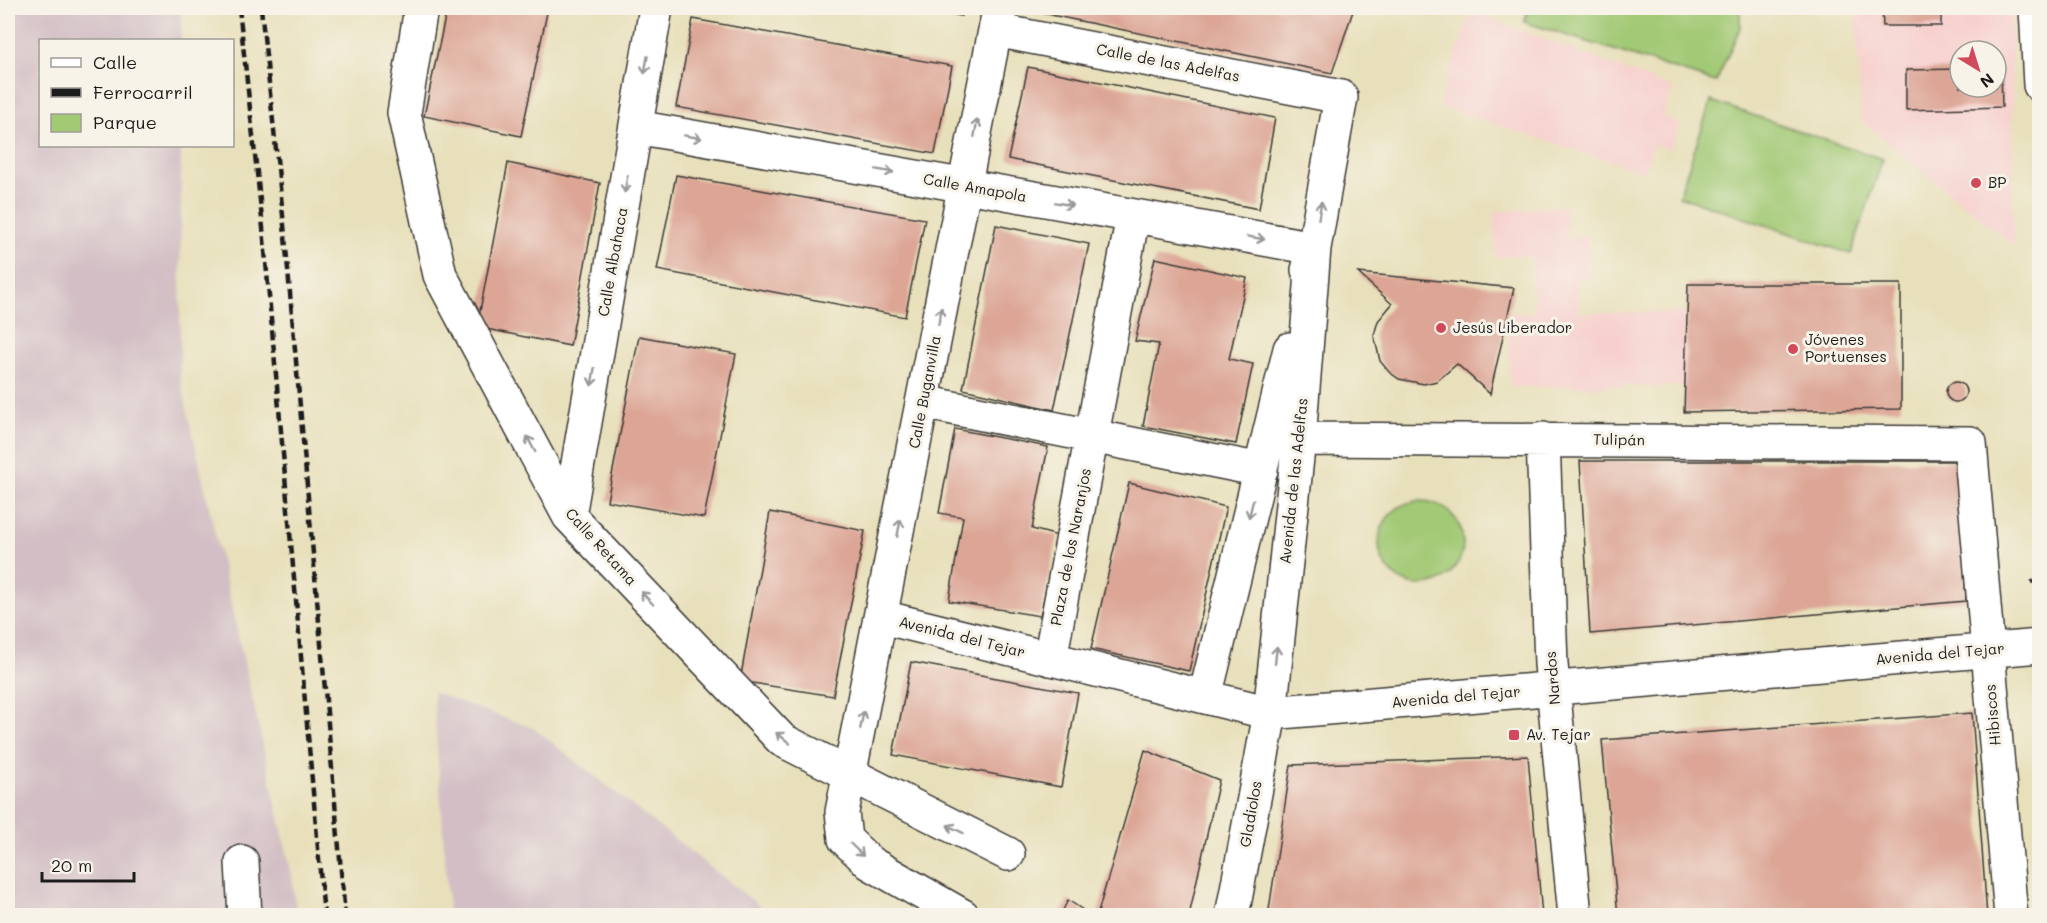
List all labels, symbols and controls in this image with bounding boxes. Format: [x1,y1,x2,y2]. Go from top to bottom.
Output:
street label: Calle de las Adelfas [1095,38,1242,86]
legend [39,39,234,147]
north arrow [1948,39,2008,99]
text: Calle [93,50,137,74]
one-way arrow [640,55,651,75]
text: N [1976,69,1999,93]
text: Ferrocarril [93,80,193,104]
text: Parque [93,110,157,134]
one-way arrow [971,119,982,139]
one-way arrow [683,132,703,143]
one-way arrow [875,166,895,177]
street label: Calle Amapola [922,168,1028,206]
place label: BP [1988,172,2006,192]
one-way arrow [620,174,631,194]
marker: BP [1969,176,1983,190]
one-way arrow [1054,198,1073,209]
one-way arrow [1315,201,1326,221]
street label: Calle Albahaca [593,206,631,318]
one-way arrow [1245,233,1265,244]
one-way arrow [935,307,946,326]
place label: Jesús Liberador [1453,317,1572,337]
marker: Jesús Liberador [1434,321,1448,335]
place label: Jóvenes Portuenses [1805,329,1887,366]
street label: Calle Buganvilla [903,333,945,450]
marker: Jóvenes Portuenses [1786,342,1800,356]
one-way arrow [587,366,598,386]
street label: Avenida de las Adelfas [1274,397,1312,565]
street label: Tulipán [1593,429,1645,449]
one-way arrow [525,436,536,454]
street label: Plaza de los Naranjos [1045,466,1095,627]
one-way arrow [1245,499,1256,519]
street label: Calle Retama [562,503,642,589]
one-way arrow [894,519,905,538]
one-way arrow [640,591,655,606]
street label: Avenida del Tejar [897,611,1028,661]
street label: Avenida del Tejar [1874,637,2005,669]
one-way arrow [1271,645,1282,665]
street label: Nardos [1540,650,1564,706]
street label: Avenida del Tejar [1390,680,1521,712]
street label: Hibiscos [1979,683,2005,747]
one-way arrow [857,710,868,730]
place label: Av. Tejar [1526,724,1591,744]
marker: Av. Tejar [1507,728,1521,742]
one-way arrow [775,732,791,745]
street label: Gladiolos [1234,779,1266,849]
one-way arrow [947,822,965,834]
one-way arrow [849,843,864,857]
scale bar [42,845,134,883]
text: 20 m [51,853,92,877]

